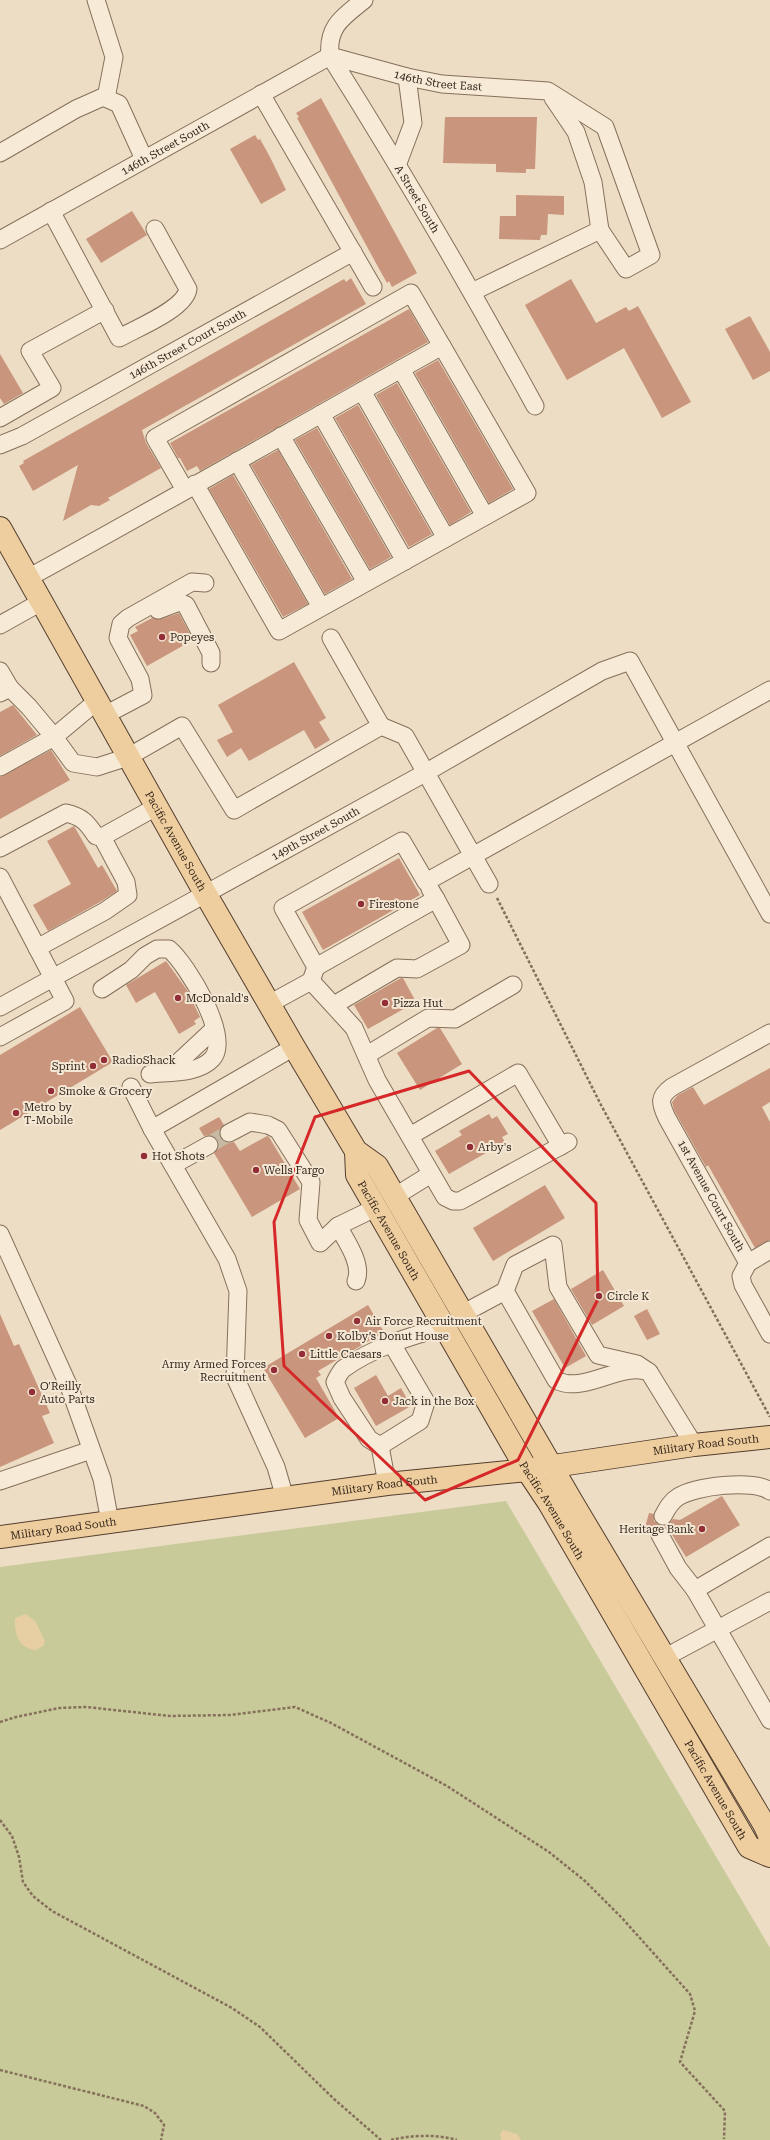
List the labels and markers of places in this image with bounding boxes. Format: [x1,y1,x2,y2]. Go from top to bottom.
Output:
place label: Popeyes [170,631,214,644]
marker: Popeyes [157,632,167,642]
place label: Firestone [369,898,419,911]
marker: Firestone [356,899,366,909]
place label: McDonald's [186,992,249,1005]
marker: McDonald's [173,993,183,1003]
place label: Pizza Hut [393,997,443,1010]
marker: Pizza Hut [380,998,390,1008]
place label: RadioShack [112,1054,176,1067]
marker: RadioShack [99,1055,109,1065]
place label: Sprint [52,1060,85,1073]
marker: Sprint [88,1061,98,1071]
place label: Smoke & Grocery [59,1085,153,1098]
marker: Smoke & Grocery [46,1086,56,1096]
place label: Metro by T-Mobile [24,1101,73,1127]
marker: Metro by T-Mobile [11,1108,21,1118]
place label: Arby's [478,1141,511,1154]
marker: Arby's [465,1142,475,1152]
place label: Hot Shots [152,1150,205,1163]
marker: Hot Shots [139,1151,149,1161]
place label: Wells Fargo [264,1164,325,1177]
marker: Wells Fargo [251,1165,261,1175]
place label: Circle K [607,1290,649,1303]
marker: Circle K [594,1291,604,1301]
place label: Air Force Recruitment [365,1315,482,1328]
marker: Air Force Recruitment [352,1316,362,1326]
place label: Kolby’s Donut House [337,1330,449,1343]
marker: Kolby’s Donut House [324,1331,334,1341]
place label: Little Caesars [310,1348,382,1361]
marker: Little Caesars [297,1349,307,1359]
place label: Army Armed Forces Recruitment [162,1358,266,1384]
marker: Army Armed Forces Recruitment [269,1365,279,1375]
place label: O'Reilly Auto Parts [40,1380,95,1406]
marker: O'Reilly Auto Parts [27,1387,37,1397]
place label: Jack in the Box [393,1395,475,1408]
marker: Jack in the Box [380,1396,390,1406]
place label: Heritage Bank [619,1523,694,1536]
marker: Heritage Bank [697,1524,707,1534]

